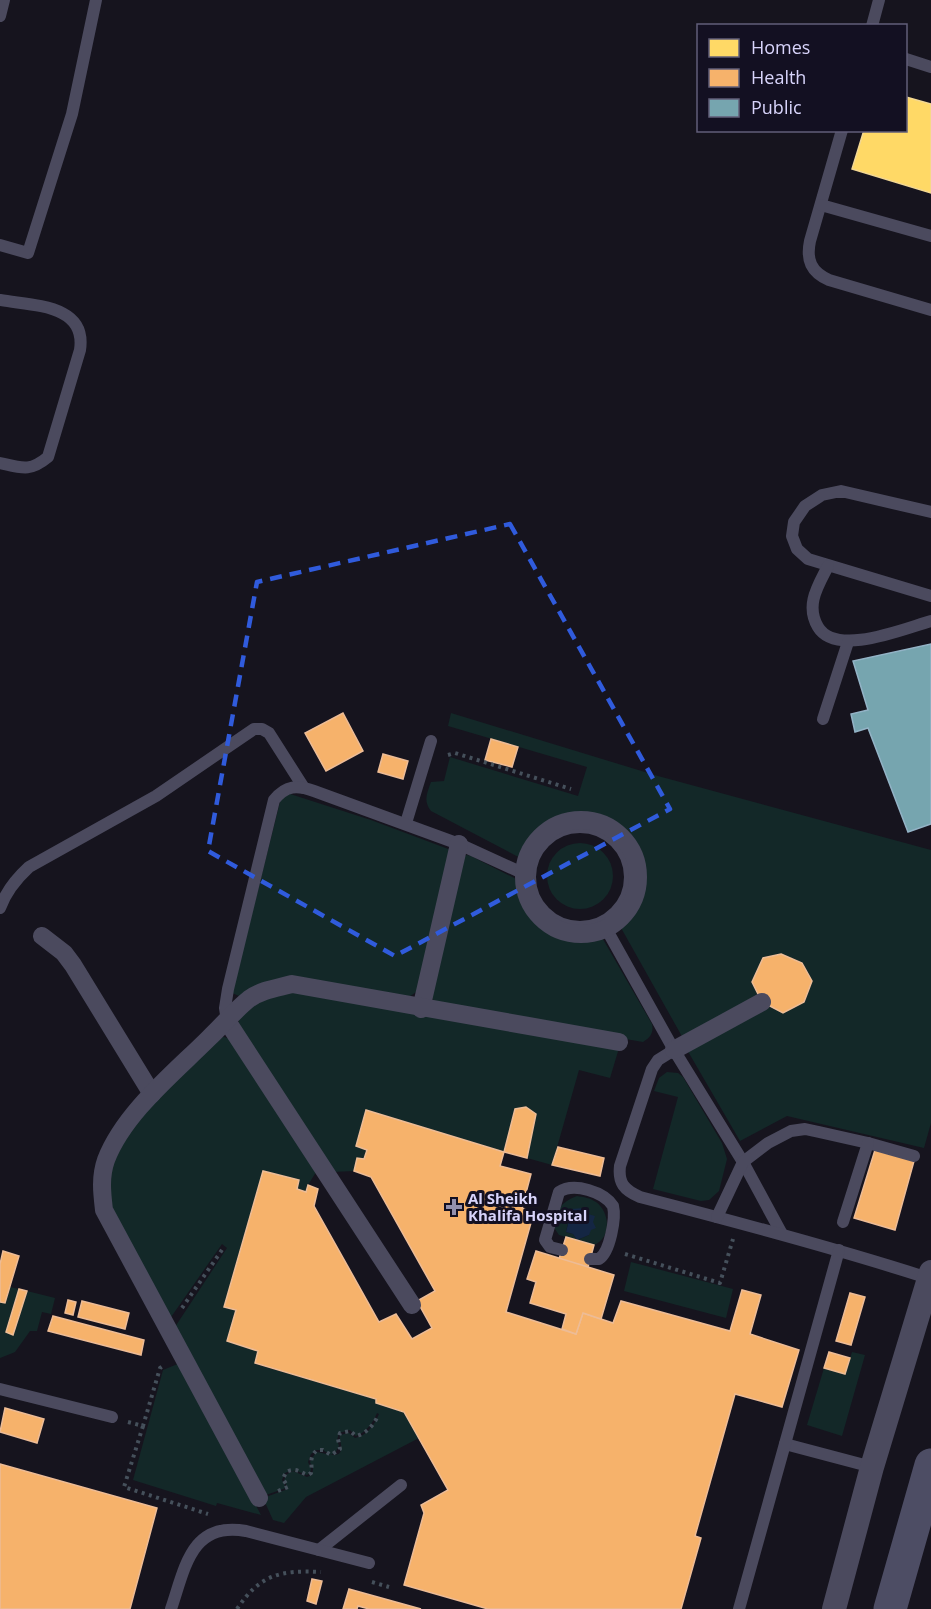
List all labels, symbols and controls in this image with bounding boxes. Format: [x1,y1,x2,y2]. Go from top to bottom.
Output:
legend [697,24,907,132]
text: Homes [751,35,810,59]
text: Health [751,65,806,89]
text: Public [751,95,802,119]
place label: Al Sheikh Khalifa Hospital [468,1188,587,1225]
marker: Al Sheikh Khalifa Hospital [445,1198,463,1216]

